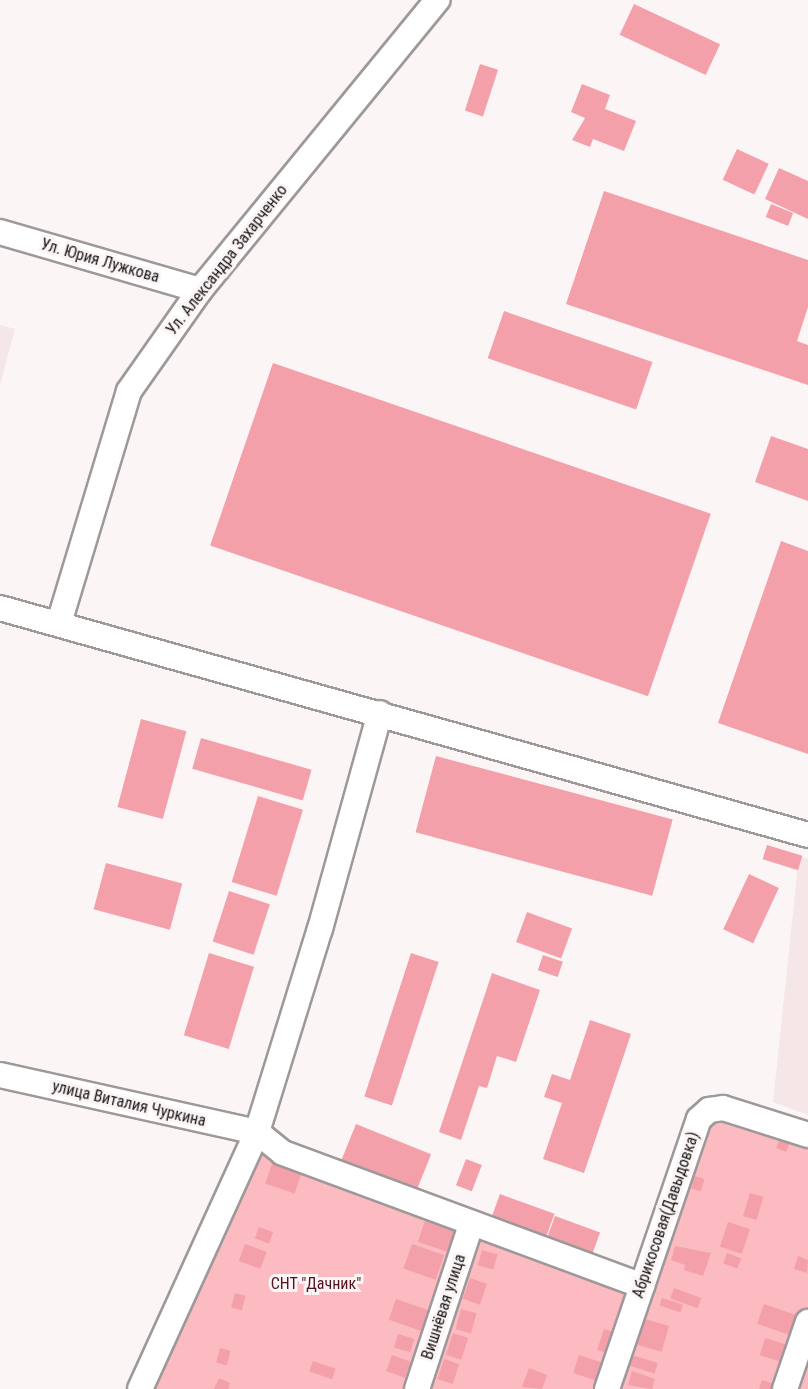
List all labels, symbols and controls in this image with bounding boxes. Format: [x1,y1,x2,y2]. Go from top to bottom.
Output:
street label: Ул. Александра Захарченко [162,181,292,339]
street label: Ул. Юрия Лужкова [39,235,161,287]
street label: улица Виталия Чуркина [50,1077,208,1131]
street label: Абрикосовая(Давыдовка) [628,1129,704,1301]
street label: Вишнёвая улица [418,1252,470,1362]
park label: СНТ "Дачник" [271,1274,361,1294]

